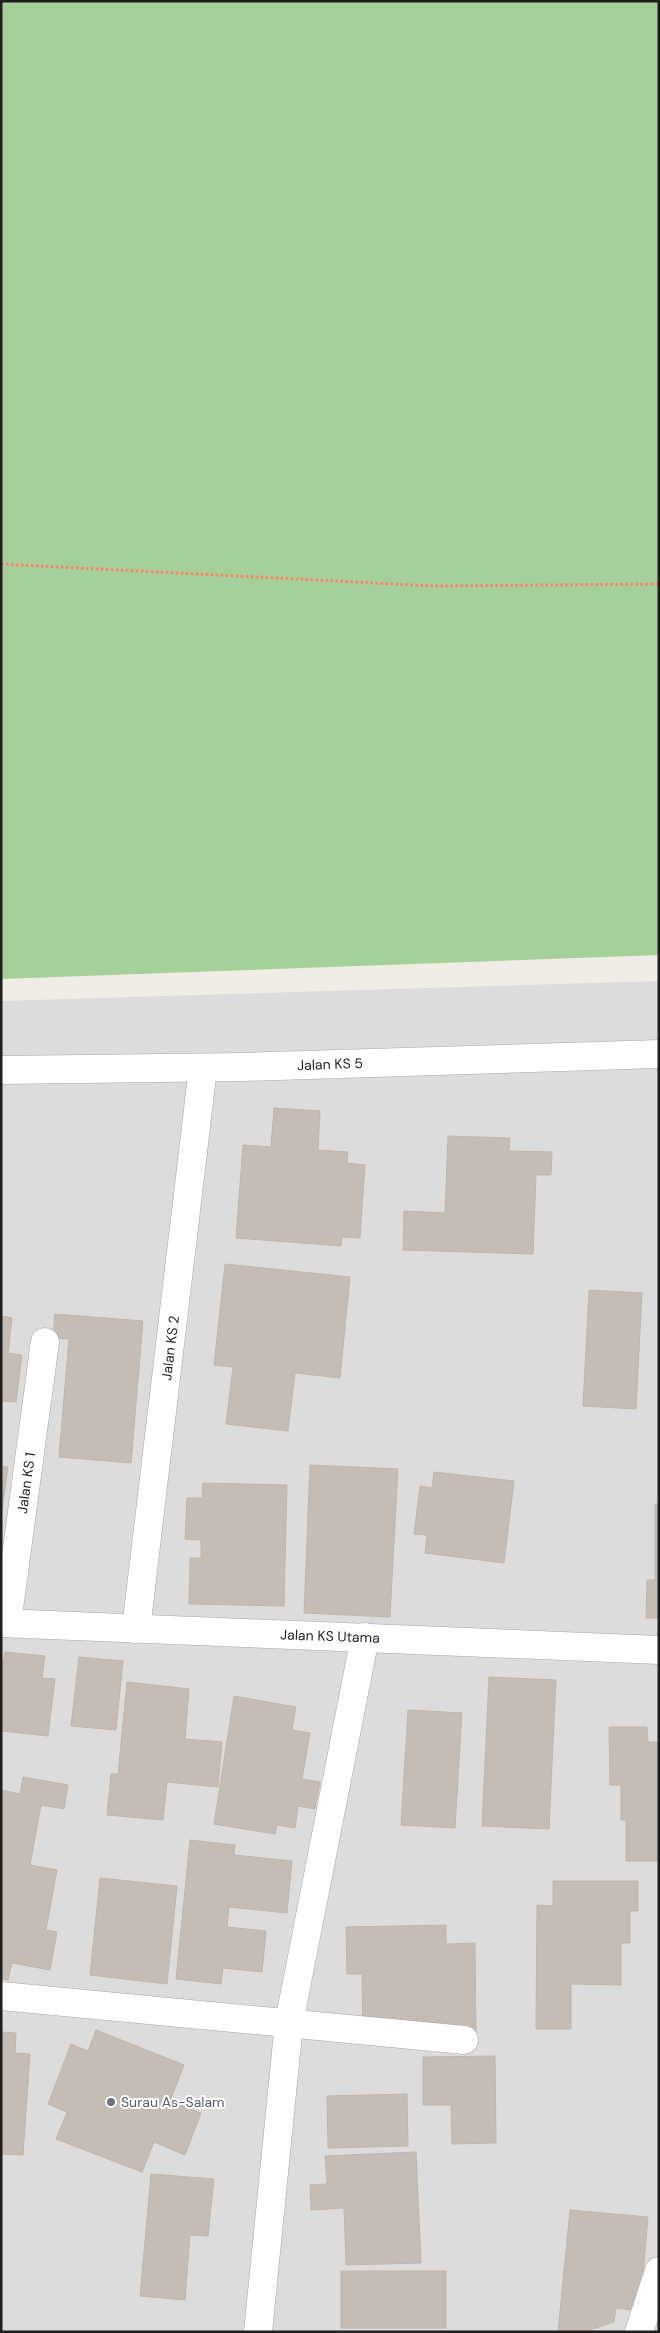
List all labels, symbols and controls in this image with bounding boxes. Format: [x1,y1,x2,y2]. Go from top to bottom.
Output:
street label: Jalan KS 5 [297,1054,363,1074]
street label: Jalan KS 2 [157,1315,183,1381]
street label: Jalan KS 1 [13,1451,39,1515]
street label: Jalan KS Utama [280,1625,380,1647]
place label: Surau As-Salam [121,2093,225,2111]
marker: Surau As-Salam [105,2096,117,2108]

